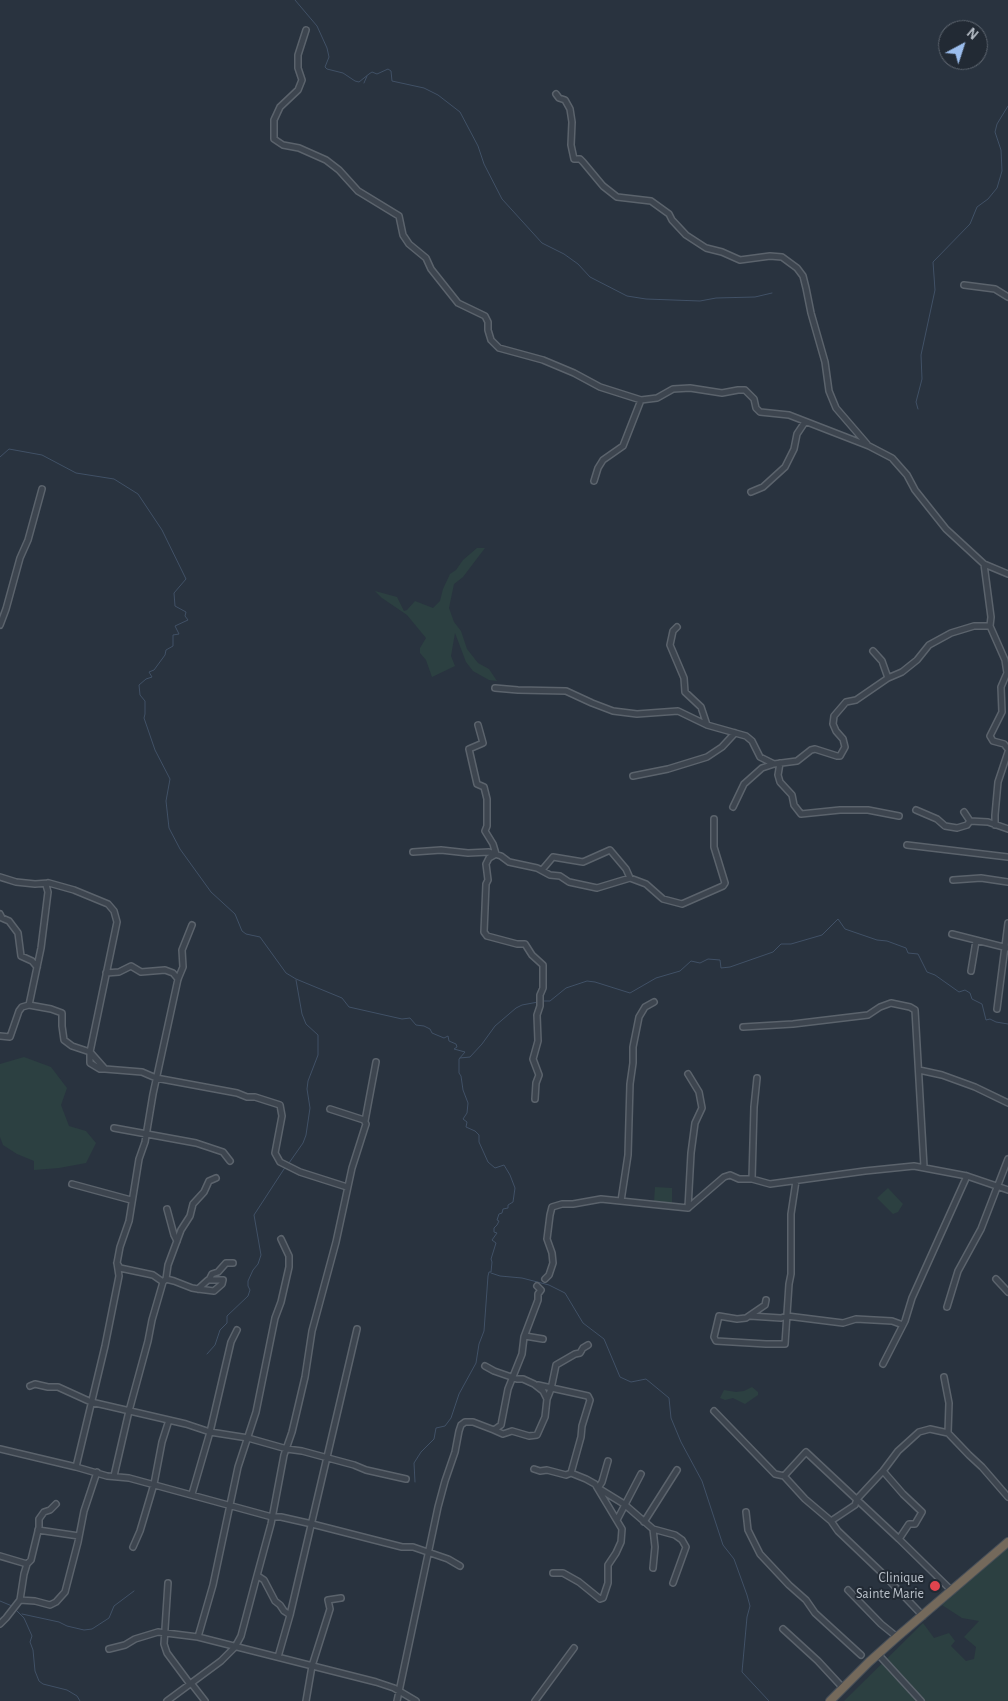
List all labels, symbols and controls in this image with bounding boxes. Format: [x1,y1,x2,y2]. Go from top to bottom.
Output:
north arrow [938,20,988,70]
text: N [964,26,980,43]
place label: Clinique Sainte Marie [856,1570,924,1602]
marker: Clinique Sainte Marie [928,1579,942,1593]

